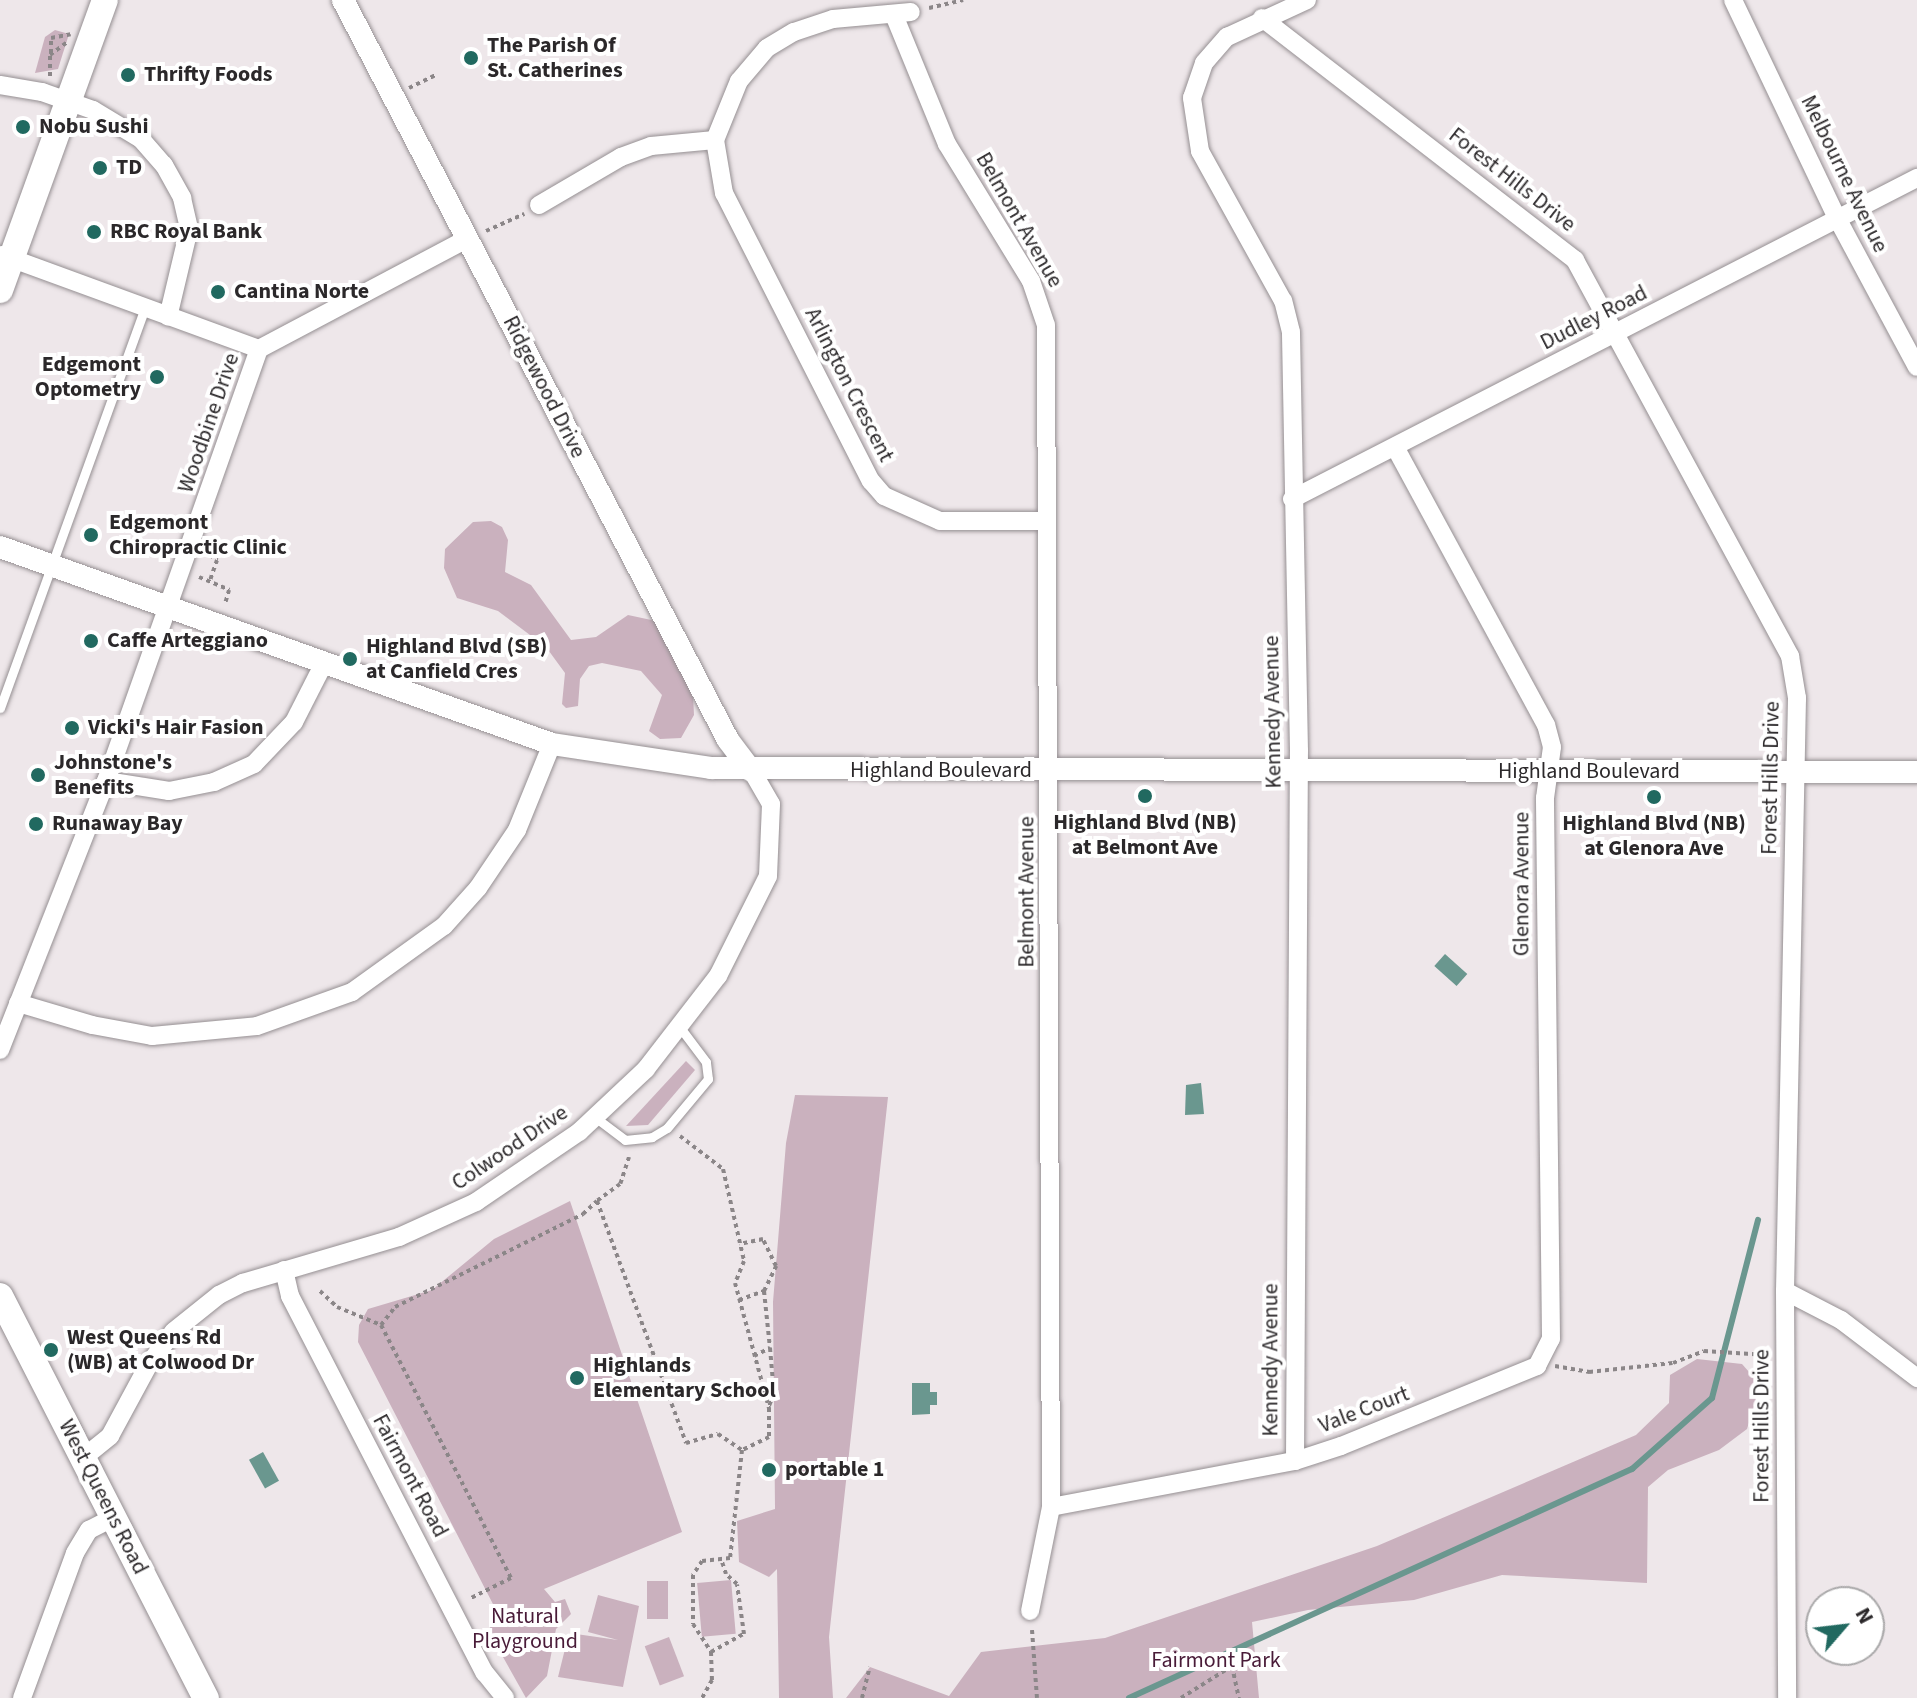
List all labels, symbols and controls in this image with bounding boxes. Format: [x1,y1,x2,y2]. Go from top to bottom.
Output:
place label: The Parish Of St. Catherines [487,32,623,84]
marker: The Parish Of St. Catherines [462,49,480,67]
place label: Thrifty Foods [144,62,273,88]
marker: Thrifty Foods [119,66,137,84]
street label: Melbourne Avenue [1795,91,1893,257]
place label: Nobu Sushi [39,114,148,140]
marker: Nobu Sushi [14,118,32,136]
street label: Forest Hills Drive [1443,122,1581,238]
street label: Belmont Avenue [970,148,1068,292]
place label: TD [116,155,142,181]
marker: TD [91,159,109,177]
place label: RBC Royal Bank [110,219,262,245]
marker: RBC Royal Bank [85,223,103,241]
place label: Cantina Norte [234,279,369,305]
street label: Dudley Road [1536,280,1652,356]
marker: Cantina Norte [209,283,227,301]
street label: Arlington Crescent [799,304,899,466]
street label: Ridgewood Drive [497,312,591,462]
street label: Woodbine Drive [173,350,245,496]
place label: Edgemont Optometry [35,351,141,402]
marker: Edgemont Optometry [148,368,166,386]
place label: Edgemont Chiropractic Clinic [109,509,287,560]
marker: Edgemont Chiropractic Clinic [80,524,102,546]
place label: Caffe Arteggiano [107,628,268,654]
marker: Caffe Arteggiano [82,632,100,650]
place label: Highland Blvd (SB) at Canfield Cres [366,633,547,684]
street label: Kennedy Avenue [1258,635,1288,789]
marker: Highland Blvd (SB) at Canfield Cres [341,650,359,668]
street label: Forest Hills Drive [1756,701,1786,855]
place label: Vicki's Hair Fasion [88,715,264,741]
marker: Vicki's Hair Fasion [63,719,81,737]
place label: Johnstone's Benefits [54,749,172,800]
street label: Highland Boulevard [850,758,1032,784]
street label: Highland Boulevard [1498,759,1680,785]
marker: Johnstone's Benefits [29,766,47,784]
marker: Highland Blvd (NB) at Belmont Ave [1136,787,1154,805]
marker: Highland Blvd (NB) at Glenora Ave [1645,788,1663,806]
place label: Highland Blvd (NB) at Belmont Ave [1053,809,1237,860]
place label: Highland Blvd (NB) at Glenora Ave [1562,810,1746,862]
place label: Runaway Bay [52,811,183,837]
street label: Glenora Avenue [1509,812,1535,956]
marker: Runaway Bay [27,815,45,833]
street label: Belmont Avenue [1014,816,1040,968]
street label: Colwood Drive [447,1100,573,1196]
street label: Kennedy Avenue [1258,1283,1284,1437]
place label: West Queens Rd (WB) at Colwood Dr [67,1324,254,1376]
marker: West Queens Rd (WB) at Colwood Dr [42,1341,60,1359]
street label: Forest Hills Drive [1749,1349,1775,1503]
place label: Highlands Elementary School [593,1352,776,1404]
marker: Highlands Elementary School [568,1369,586,1387]
street label: Vale Court [1315,1381,1413,1439]
street label: Fairmont Road [367,1410,453,1542]
street label: West Queens Road [53,1415,153,1579]
place label: portable 1 [785,1457,884,1483]
marker: portable 1 [760,1461,778,1479]
north arrow [1805,1586,1885,1666]
text: N [1847,1602,1882,1630]
park label: Natural Playground [472,1603,578,1654]
park label: Fairmont Park [1151,1648,1281,1674]

